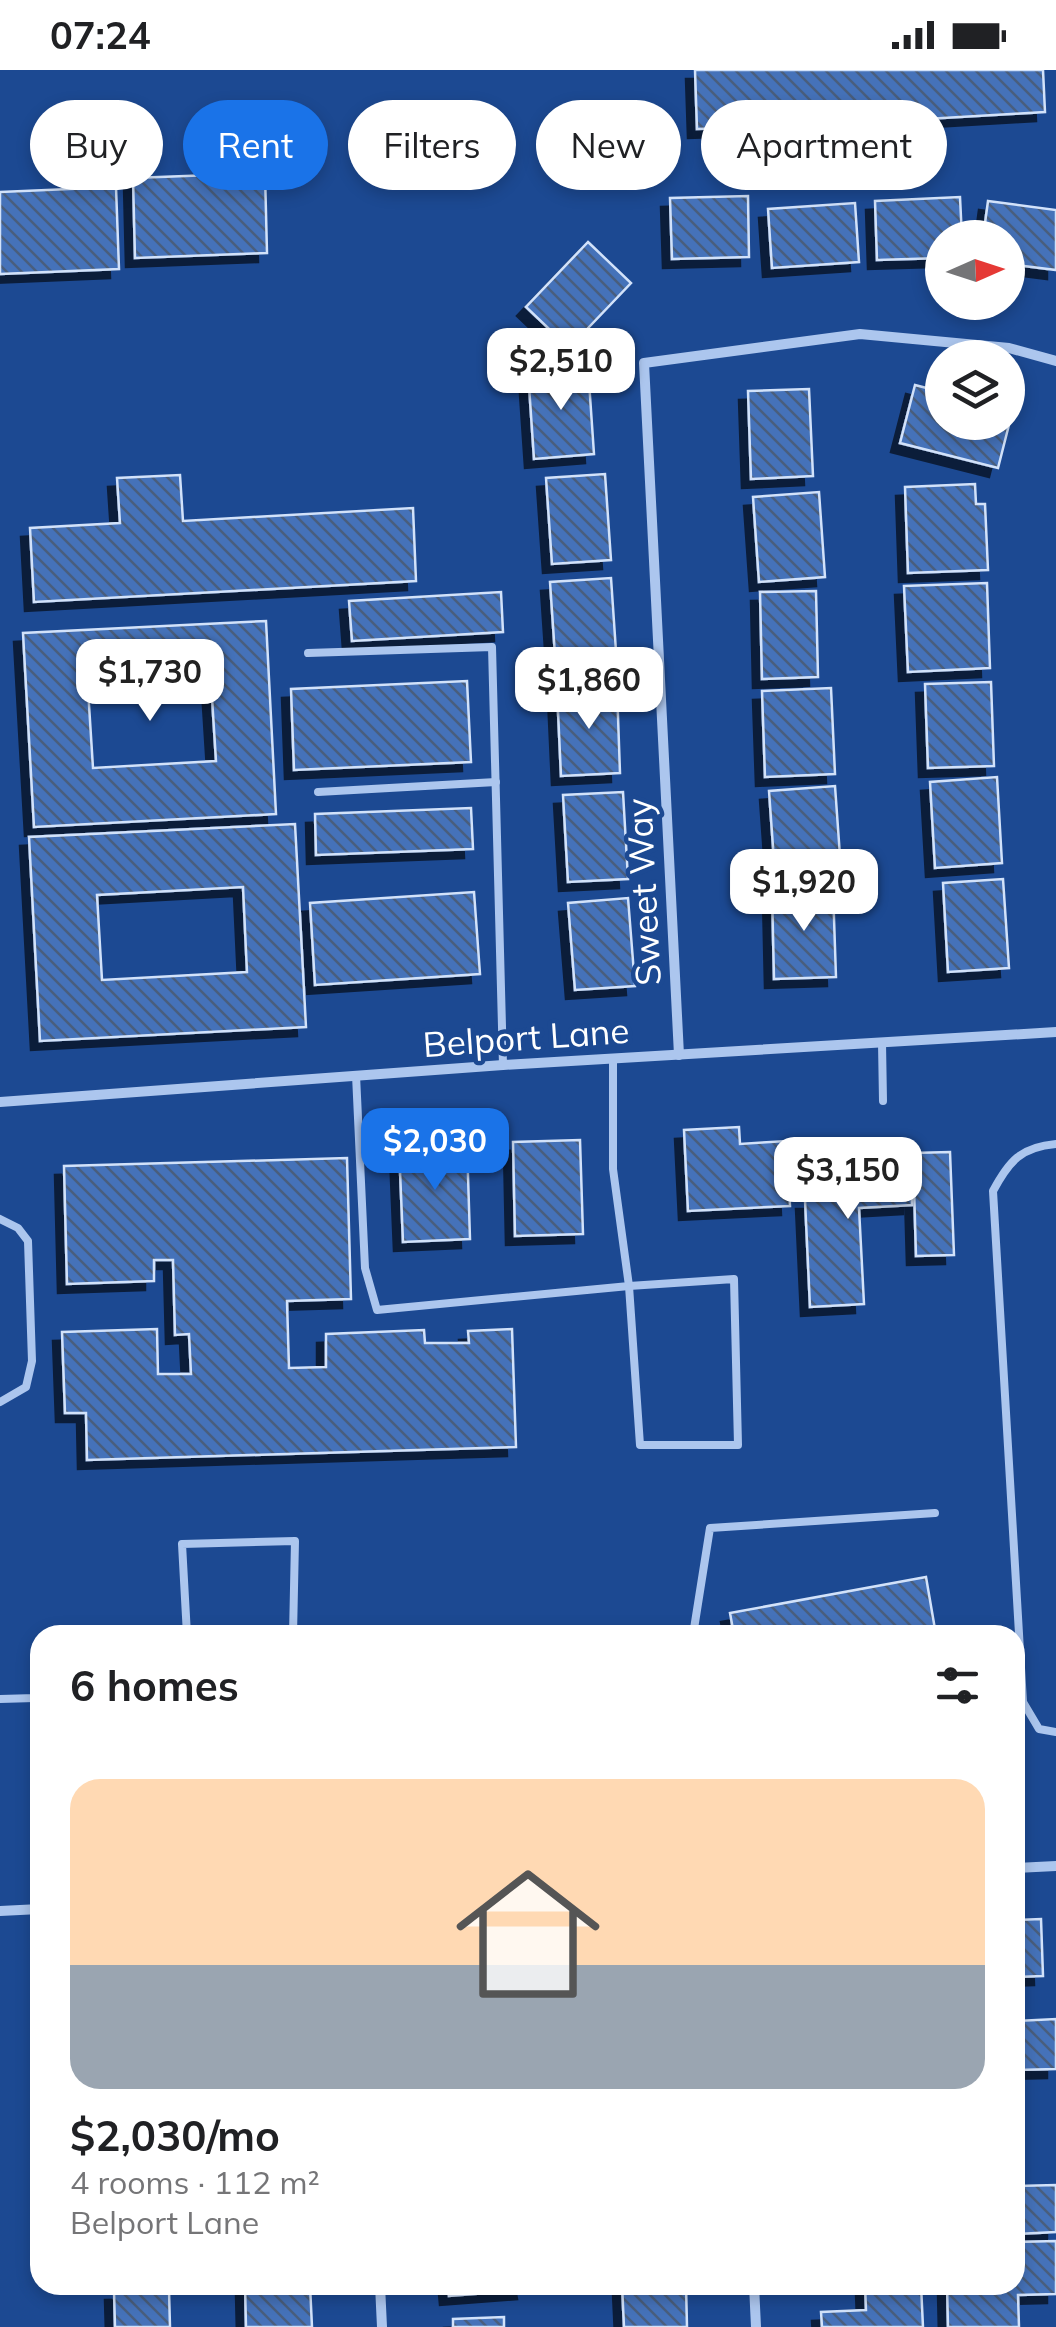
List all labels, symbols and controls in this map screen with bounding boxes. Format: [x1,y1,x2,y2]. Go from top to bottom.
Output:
text: 07:24 [50,11,151,59]
chip: Buy [30,100,163,190]
chip: Rent [183,100,328,190]
chip: Filters [348,100,516,190]
chip: New [536,100,681,190]
chip: Apartment [701,100,947,190]
north arrow [925,220,1025,320]
map controls [925,220,1025,440]
pin: $2,510 [480,328,642,413]
text: $2,510 [509,340,613,380]
button: layers [925,340,1025,440]
pin: $1,730 [69,639,231,724]
pin: $1,860 [508,647,670,732]
text: $1,730 [98,651,202,691]
text: $1,860 [537,659,641,699]
street label: Sweet Way [616,797,670,987]
pin: $1,920 [723,849,885,934]
text: $1,920 [752,861,856,901]
street label: Belport Lane [421,1008,631,1066]
pin: $2,030 [354,1108,516,1193]
text: $2,030 [383,1120,487,1160]
pin: $3,150 [767,1137,929,1222]
text: $3,150 [796,1149,900,1189]
icon: filters [930,1658,985,1713]
text: 6 homes [70,1659,239,1712]
icon: home [438,1844,618,2024]
text: $2,030/mo [70,2109,280,2162]
text: 4 rooms · 112 m² [70,2162,320,2202]
text: Belport Lane [70,2202,259,2242]

